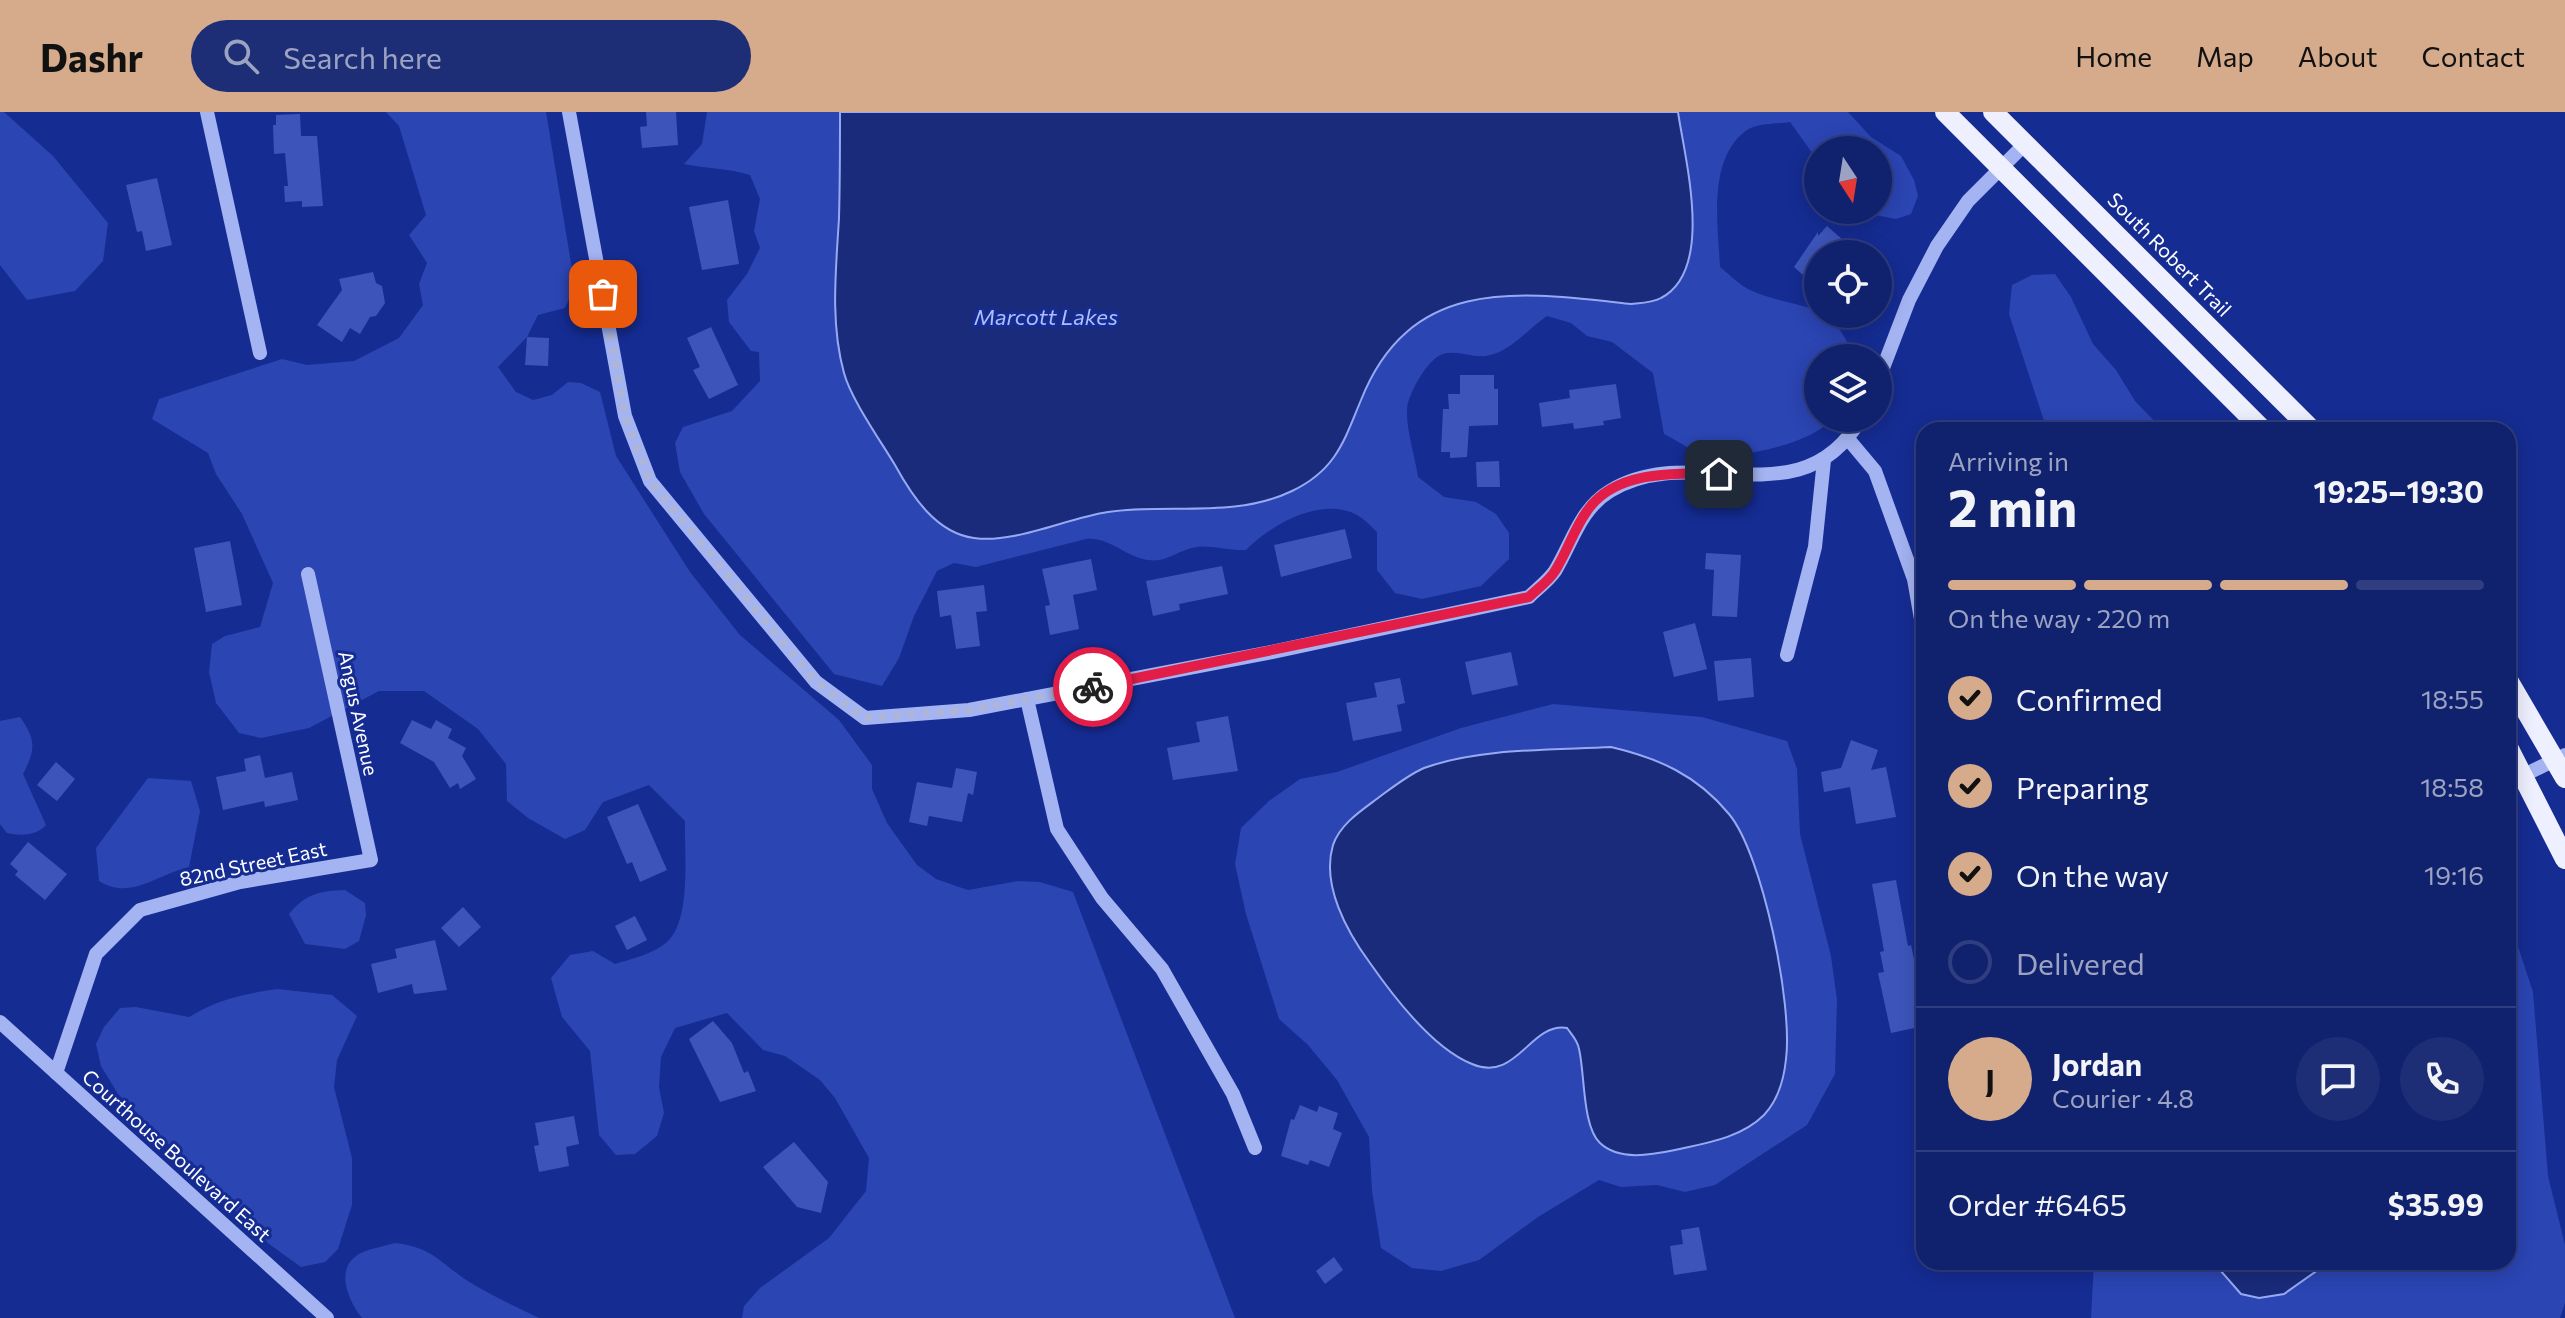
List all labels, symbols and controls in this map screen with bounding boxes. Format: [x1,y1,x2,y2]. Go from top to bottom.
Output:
search box [191,20,751,92]
text: Dashr [40,33,143,80]
icon: search [219,34,263,78]
text: Search here [283,38,442,75]
text: Home [2075,39,2152,73]
text: Map [2196,39,2254,73]
text: About [2298,39,2378,73]
text: Contact [2422,39,2525,73]
north arrow [1804,136,1892,224]
map controls [1804,136,1892,432]
street label: South Robert Trail [2103,187,2237,321]
button: locate [1804,240,1892,328]
pin [569,260,637,328]
icon: bag [581,272,625,316]
water label: Marcott Lakes [974,303,1118,330]
button: layers [1804,344,1892,432]
pin [1685,440,1753,508]
text: Arriving in [1948,445,2069,476]
icon: home [1697,452,1741,496]
text: 19:25–19:30 [2314,472,2484,509]
text: 2 min [1948,474,2077,538]
text: On the way · 220 m [1948,602,2170,633]
courier [1053,647,1133,727]
street label: Angus Avenue [334,648,384,778]
icon: bike [1071,665,1115,709]
icon: check [1948,676,1992,720]
text: Confirmed [2016,680,2163,717]
text: 18:55 [2421,683,2484,714]
icon: check [1948,764,1992,808]
text: Preparing [2016,768,2149,805]
text: 18:58 [2420,771,2484,802]
street label: 82nd Street East [177,836,329,890]
icon: check [1948,852,1992,896]
text: On the way [2016,856,2169,893]
text: 19:16 [2424,859,2484,890]
text: Delivered [2016,944,2145,981]
button: chat [2296,1037,2380,1121]
button: phone [2400,1037,2484,1121]
text: Jordan [2052,1045,2142,1082]
text: J [1985,1061,1995,1098]
street label: Courthouse Boulevard East [78,1064,276,1246]
text: Courier · 4.8 [2052,1082,2194,1113]
text: Order #6465 [1948,1185,2127,1222]
text: $35.99 [2388,1185,2484,1222]

